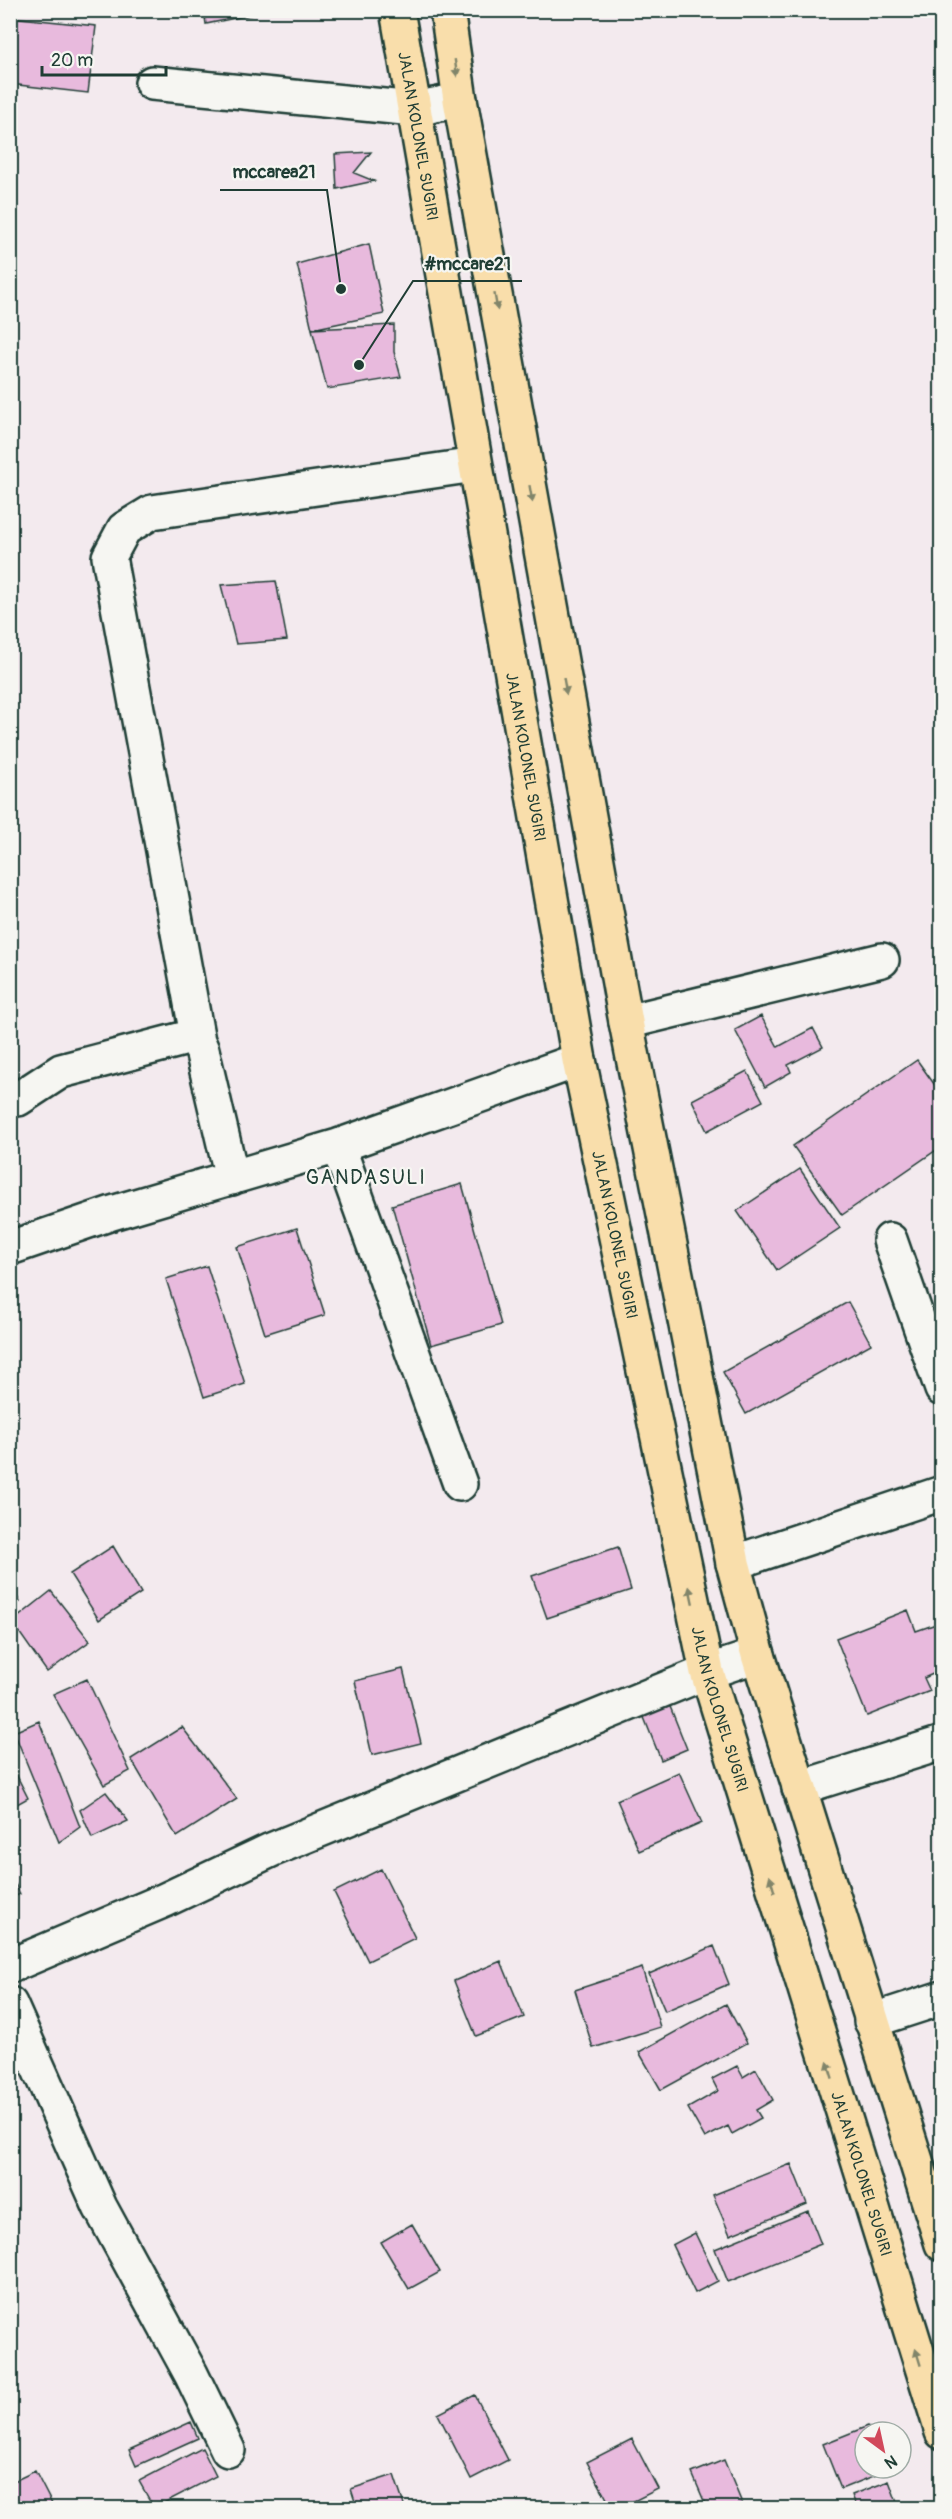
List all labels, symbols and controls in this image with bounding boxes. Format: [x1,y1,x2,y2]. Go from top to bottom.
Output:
scale bar [42,39,166,77]
text: 20 m [51,49,93,72]
street label: JALAN KOLONEL SUGIRI [393,50,442,222]
one-way arrow [451,59,460,78]
callout: mccarea21 [220,154,327,190]
text: mccarea21 [232,161,316,184]
callout: #mccare21 [413,245,522,281]
text: #mccare21 [424,253,511,276]
one-way arrow [492,292,501,311]
one-way arrow [527,484,536,503]
street label: JALAN KOLONEL SUGIRI [501,671,550,843]
one-way arrow [561,676,570,695]
street label: JALAN KOLONEL SUGIRI [587,1149,642,1321]
district label: GANDASULI [306,1165,426,1190]
one-way arrow [686,1585,695,1604]
street label: JALAN KOLONEL SUGIRI [687,1625,752,1794]
one-way arrow [767,1874,776,1892]
one-way arrow [825,2061,834,2079]
street label: JALAN KOLONEL SUGIRI [826,2089,896,2259]
one-way arrow [913,2347,922,2365]
north arrow [853,2420,913,2480]
text: N [880,2450,901,2473]

